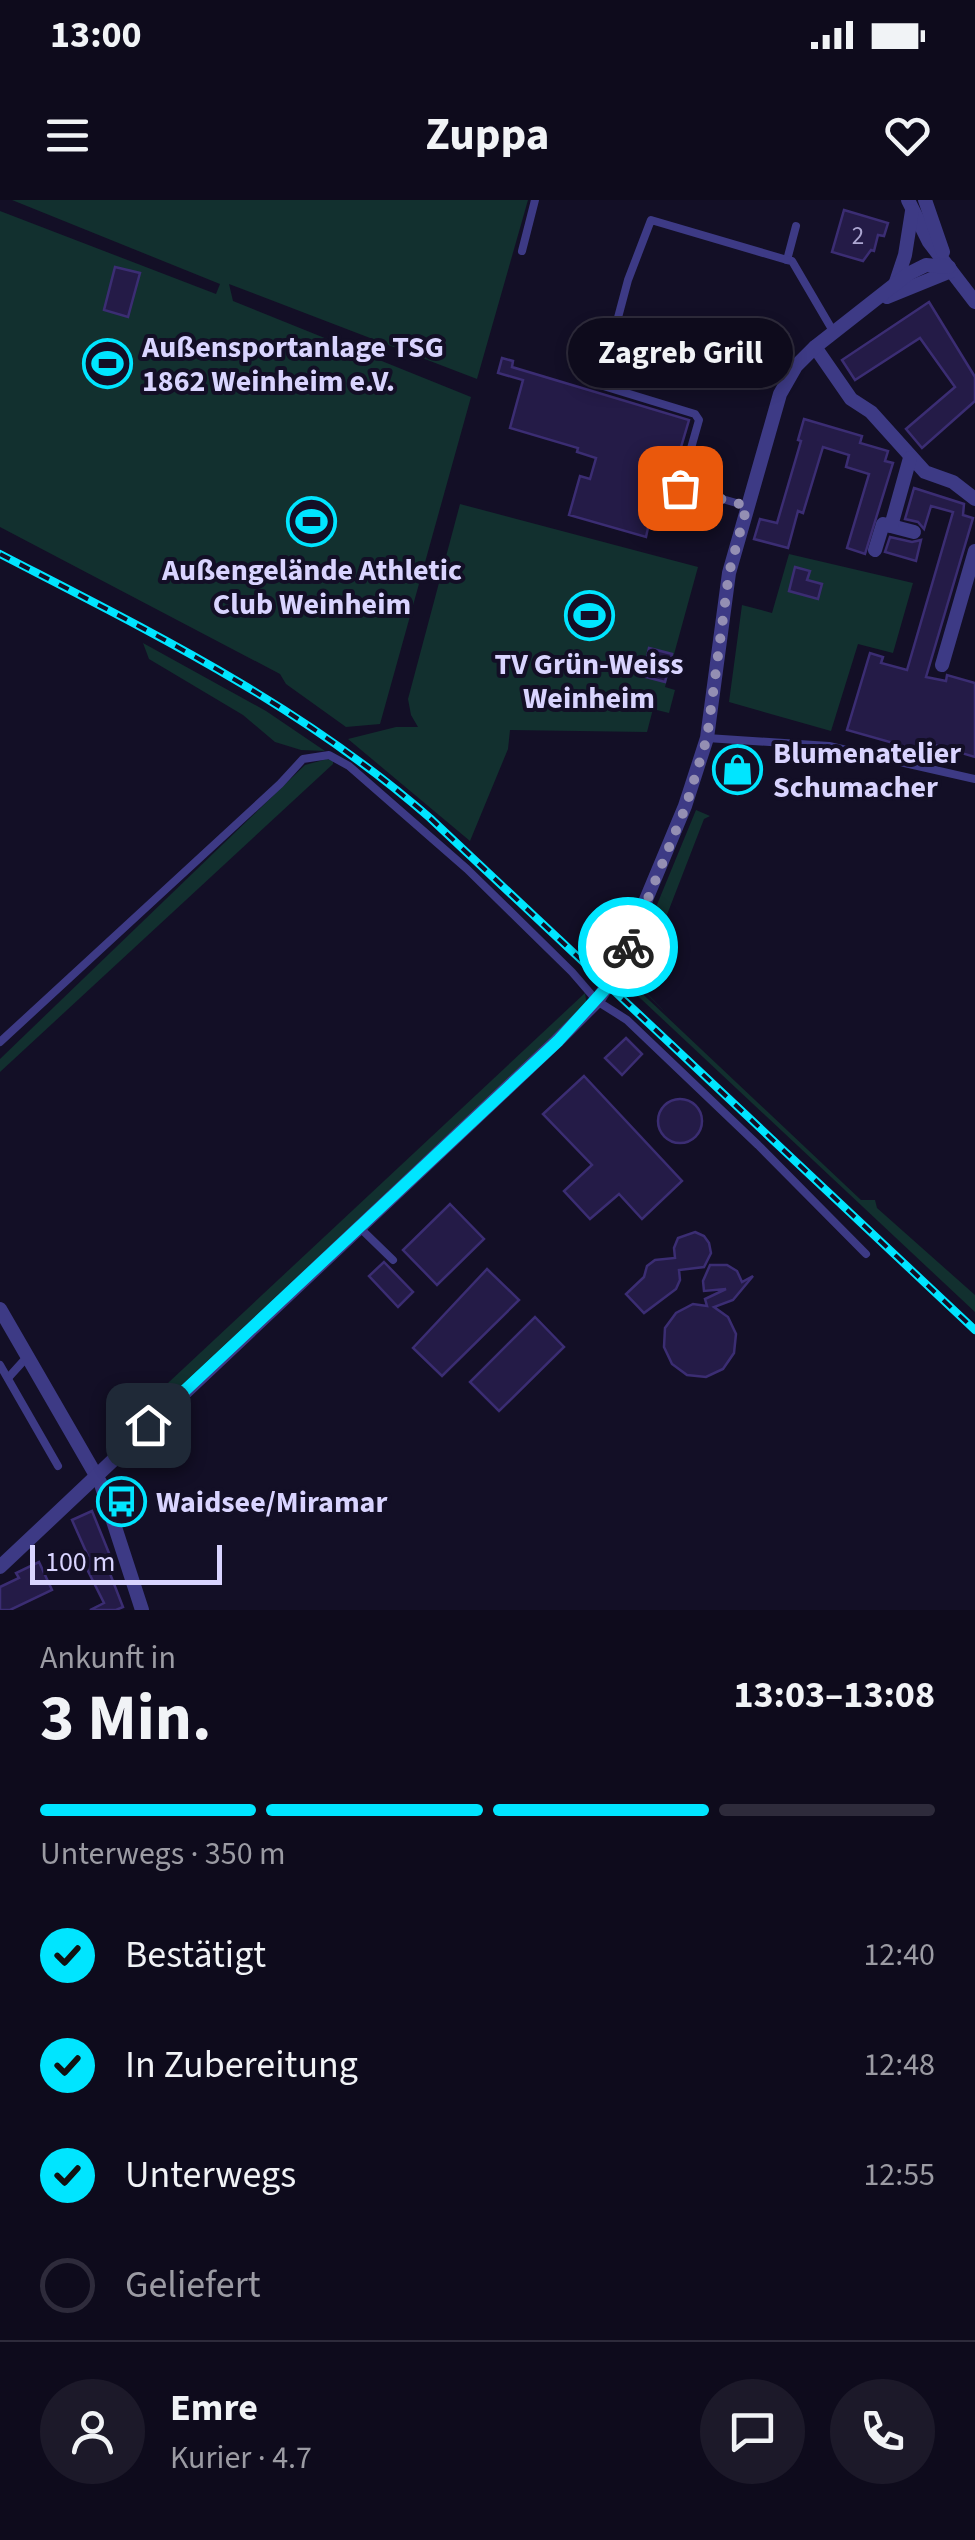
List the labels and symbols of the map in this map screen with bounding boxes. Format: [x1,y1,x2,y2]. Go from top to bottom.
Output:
house number: 2 [852,218,864,254]
callout: Zagreb Grill [568,318,792,388]
place label: Außensportanlage TSG 1862 Weinheim e.V. [141,326,444,403]
sports icon: Außensportanlage TSG 1862 Weinheim e.V. [81,338,133,390]
pin [638,446,723,531]
sports icon: Außengelände Athletic Club Weinheim [286,495,338,547]
place label: Außengelände Athletic Club Weinheim [161,549,462,626]
sports icon: TV Grün-Weiss Weinheim [563,589,615,641]
place label: TV Grün-Weiss Weinheim [494,643,684,720]
place label: Blumenatelier Schumacher [773,732,961,809]
shop icon: Blumenatelier Schumacher [712,744,764,796]
courier [578,897,678,997]
pin [106,1383,191,1468]
bus stop icon: Waidsee/Miramar [95,1476,147,1528]
place label: Waidsee/Miramar [156,1481,387,1524]
scale bar [30,1540,222,1584]

